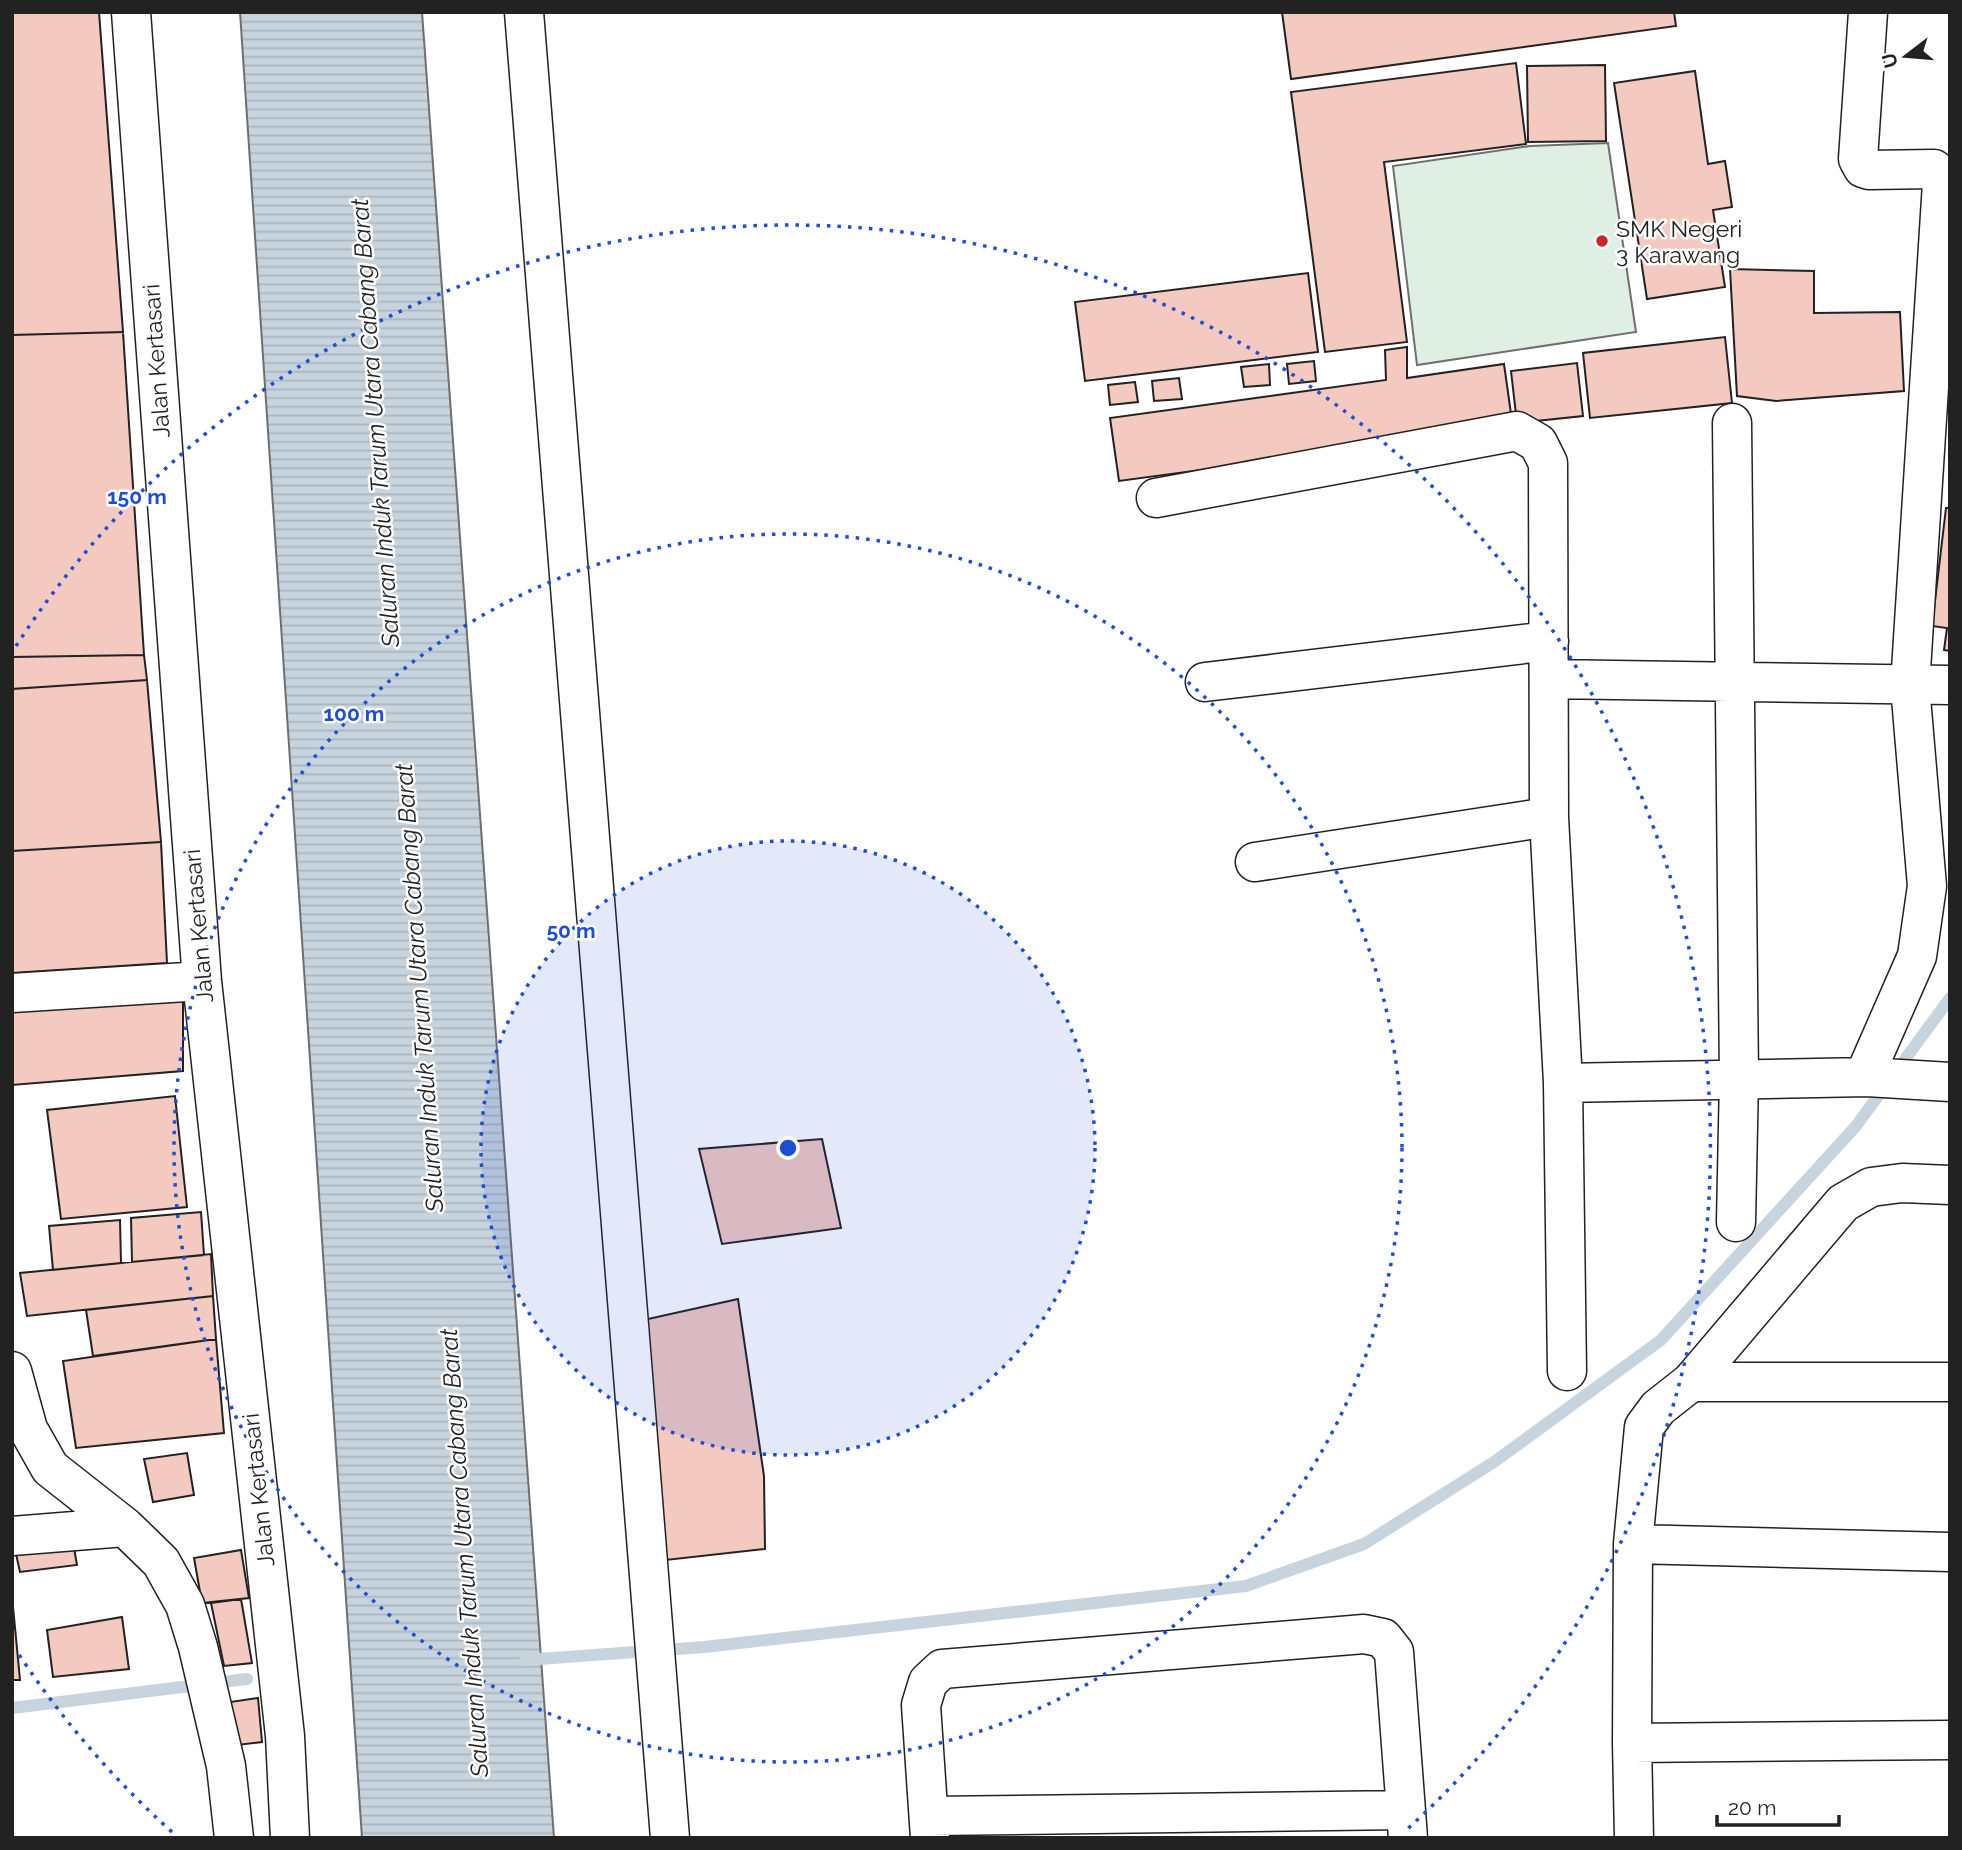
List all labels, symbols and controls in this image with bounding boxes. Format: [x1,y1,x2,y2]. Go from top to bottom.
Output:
north arrow [1871,21,1941,91]
text: U [1877,51,1902,71]
water label: Saluran Induk Tarum Utara Cabang Barat [345,197,405,649]
place label: SMK Negeri 3 Karawang [1616,215,1742,268]
marker: SMK Negeri 3 Karawang [1594,233,1610,249]
street label: Jalan Kertasari [137,283,175,439]
text: 150 m [107,484,167,509]
text: 100 m [324,701,384,726]
water label: Saluran Induk Tarum Utara Cabang Barat [389,762,449,1214]
street label: Jalan Kertasari [178,848,218,1004]
text: 50 m [546,918,596,943]
centre of rings [776,1136,800,1160]
water label: Saluran Induk Tarum Utara Cabang Barat [434,1327,494,1779]
street label: Jalan Kertasari [237,1412,279,1568]
scale bar [1717,1784,1840,1828]
text: 20 m [1728,1795,1776,1820]

